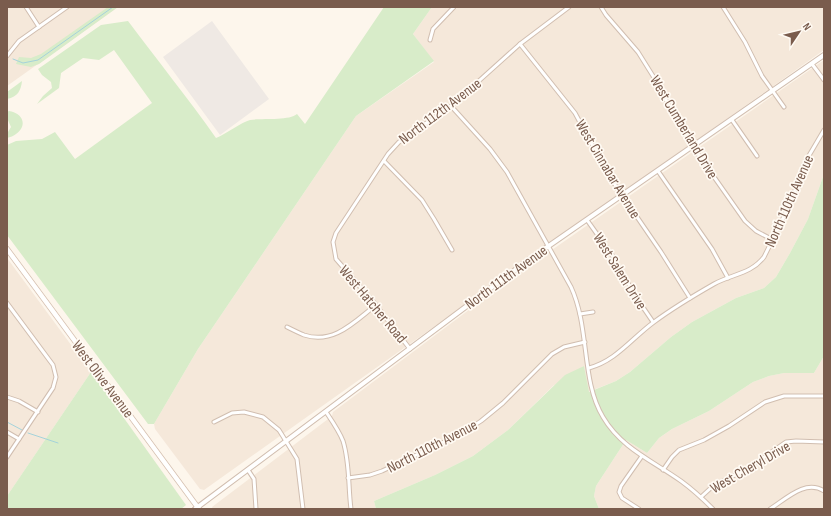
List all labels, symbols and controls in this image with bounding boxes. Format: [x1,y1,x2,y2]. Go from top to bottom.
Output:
north arrow [779,12,819,52]
text: N [800,20,814,33]
street label: West Cumberland Drive [645,72,722,182]
street label: North 112th Avenue [395,74,485,149]
street label: West Cinnabar Avenue [571,116,645,222]
street label: North 110th Avenue [761,152,818,250]
street label: West Salem Drive [588,229,651,313]
street label: North 111th Avenue [461,241,551,314]
street label: West Hatcher Road [335,261,411,347]
street label: West Olive Avenue [67,337,138,422]
street label: North 110th Avenue [384,416,481,477]
street label: West Cheryl Drive [707,437,794,498]

